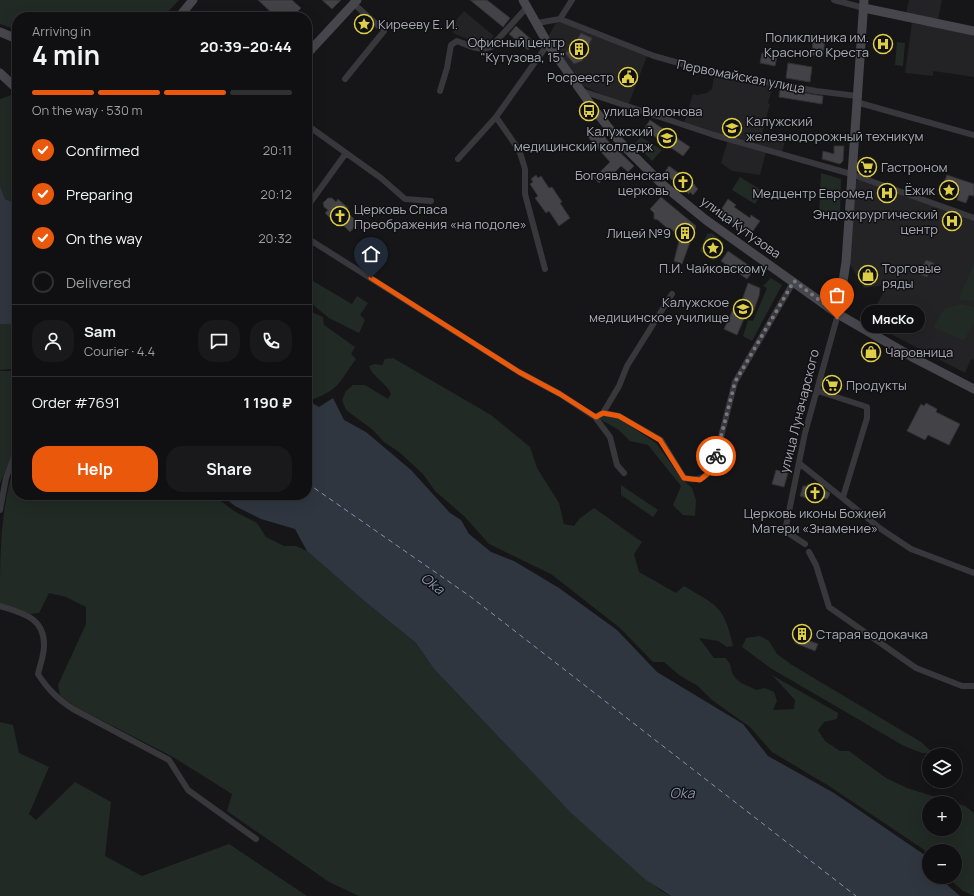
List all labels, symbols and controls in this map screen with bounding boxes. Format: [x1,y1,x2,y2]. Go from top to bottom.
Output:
place icon: Кирееву Е. И. [353,13,375,35]
place label: Кирееву Е. И. [378,15,458,33]
text: Arriving in [32,22,91,40]
place label: Поликлиника им. Красного Креста [764,28,869,61]
place label: Офисный центр "Кутузова, 15" [468,33,565,66]
hospital icon: Поликлиника им. Красного Креста [872,33,894,55]
text: 20:39–20:44 [200,36,292,57]
text: 4 min [32,37,100,73]
building icon: Офисный центр "Кутузова, 15" [568,38,590,60]
street label: Первомайская улица [676,55,806,97]
public building icon: Росреестр [617,66,639,88]
place label: Росреестр [547,68,614,86]
bus stop icon: улица Вилонова [578,100,600,122]
text: On the way · 530 m [32,101,143,119]
place label: улица Вилонова [603,102,702,120]
place label: Калужский железнодорожный техникум [746,112,924,145]
school or university icon: Калужский железнодорожный техникум [721,117,743,139]
place label: Калужский медицинский колледж [514,122,653,155]
school or university icon: Калужский медицинский колледж [656,127,678,149]
icon: check [32,139,54,161]
text: Confirmed [66,140,139,161]
text: 20:11 [263,141,292,159]
supermarket icon: Гастроном [856,156,878,178]
place label: Гастроном [881,158,948,176]
place label: Богоявленская церковь [575,166,669,199]
church icon: Богоявленская церковь [672,171,694,193]
place icon: Ёжик [938,179,960,201]
place label: Ёжик [905,181,936,199]
hospital icon: Медцентр Евромед [876,182,898,204]
icon: check [32,183,54,205]
text: Preparing [66,184,133,205]
place label: Медцентр Евромед [752,184,873,202]
text: 20:12 [260,185,292,203]
street label: улица Кутузова [697,192,785,262]
place label: Церковь Спаса Преображения «на подоле» [354,200,527,233]
church icon: Церковь Спаса Преображения «на подоле» [329,205,351,227]
place label: Эндохирургический центр [813,205,938,238]
hospital icon: Эндохирургический центр [941,210,963,232]
building icon: Лицей №9 [674,222,696,244]
place label: Лицей №9 [606,224,671,242]
icon: check [32,227,54,249]
text: On the way [66,228,142,249]
text: 20:32 [258,229,292,247]
pin [354,237,388,278]
place icon: П.И. Чайковскому [702,237,724,259]
icon: home [360,243,382,265]
place label: П.И. Чайковскому [659,259,767,277]
place label: Торговые ряды [882,259,941,292]
shop icon: Торговые ряды [857,264,879,286]
text: Delivered [66,272,131,293]
pin [820,278,854,319]
icon: bag [826,284,848,306]
place label: Калужское медицинское училище [589,293,729,326]
school or university icon: Калужское медицинское училище [732,298,754,320]
callout: МясКо [861,305,925,333]
text: МясКо [872,310,914,328]
button: person [32,320,74,362]
button: chat [198,320,240,362]
button: phone [250,320,292,362]
text: Sam [84,321,116,342]
shop icon: Чаровница [860,341,882,363]
text: Courier · 4.4 [84,342,155,360]
place label: Чаровница [885,343,953,361]
street label: улица Луначарского [775,347,823,475]
supermarket icon: Продукты [821,374,843,396]
place label: Продукты [846,376,907,394]
text: Order #7691 [32,392,120,413]
text: 1 190 ₽ [243,392,292,413]
courier [696,436,736,476]
icon: bike [705,445,727,467]
button: Help [32,446,158,492]
button: Share [166,446,292,492]
church icon: Церковь иконы Божией Матери «Знамение» [804,482,826,504]
place label: Церковь иконы Божией Матери «Знамение» [744,504,886,537]
water label: Oka [417,568,450,599]
building icon: Старая водокачка [791,623,813,645]
place label: Старая водокачка [816,625,928,643]
map controls [922,748,962,884]
button: layers [922,748,962,788]
water label: Oka [670,783,696,802]
button: + [922,796,962,836]
button: − [922,844,962,884]

